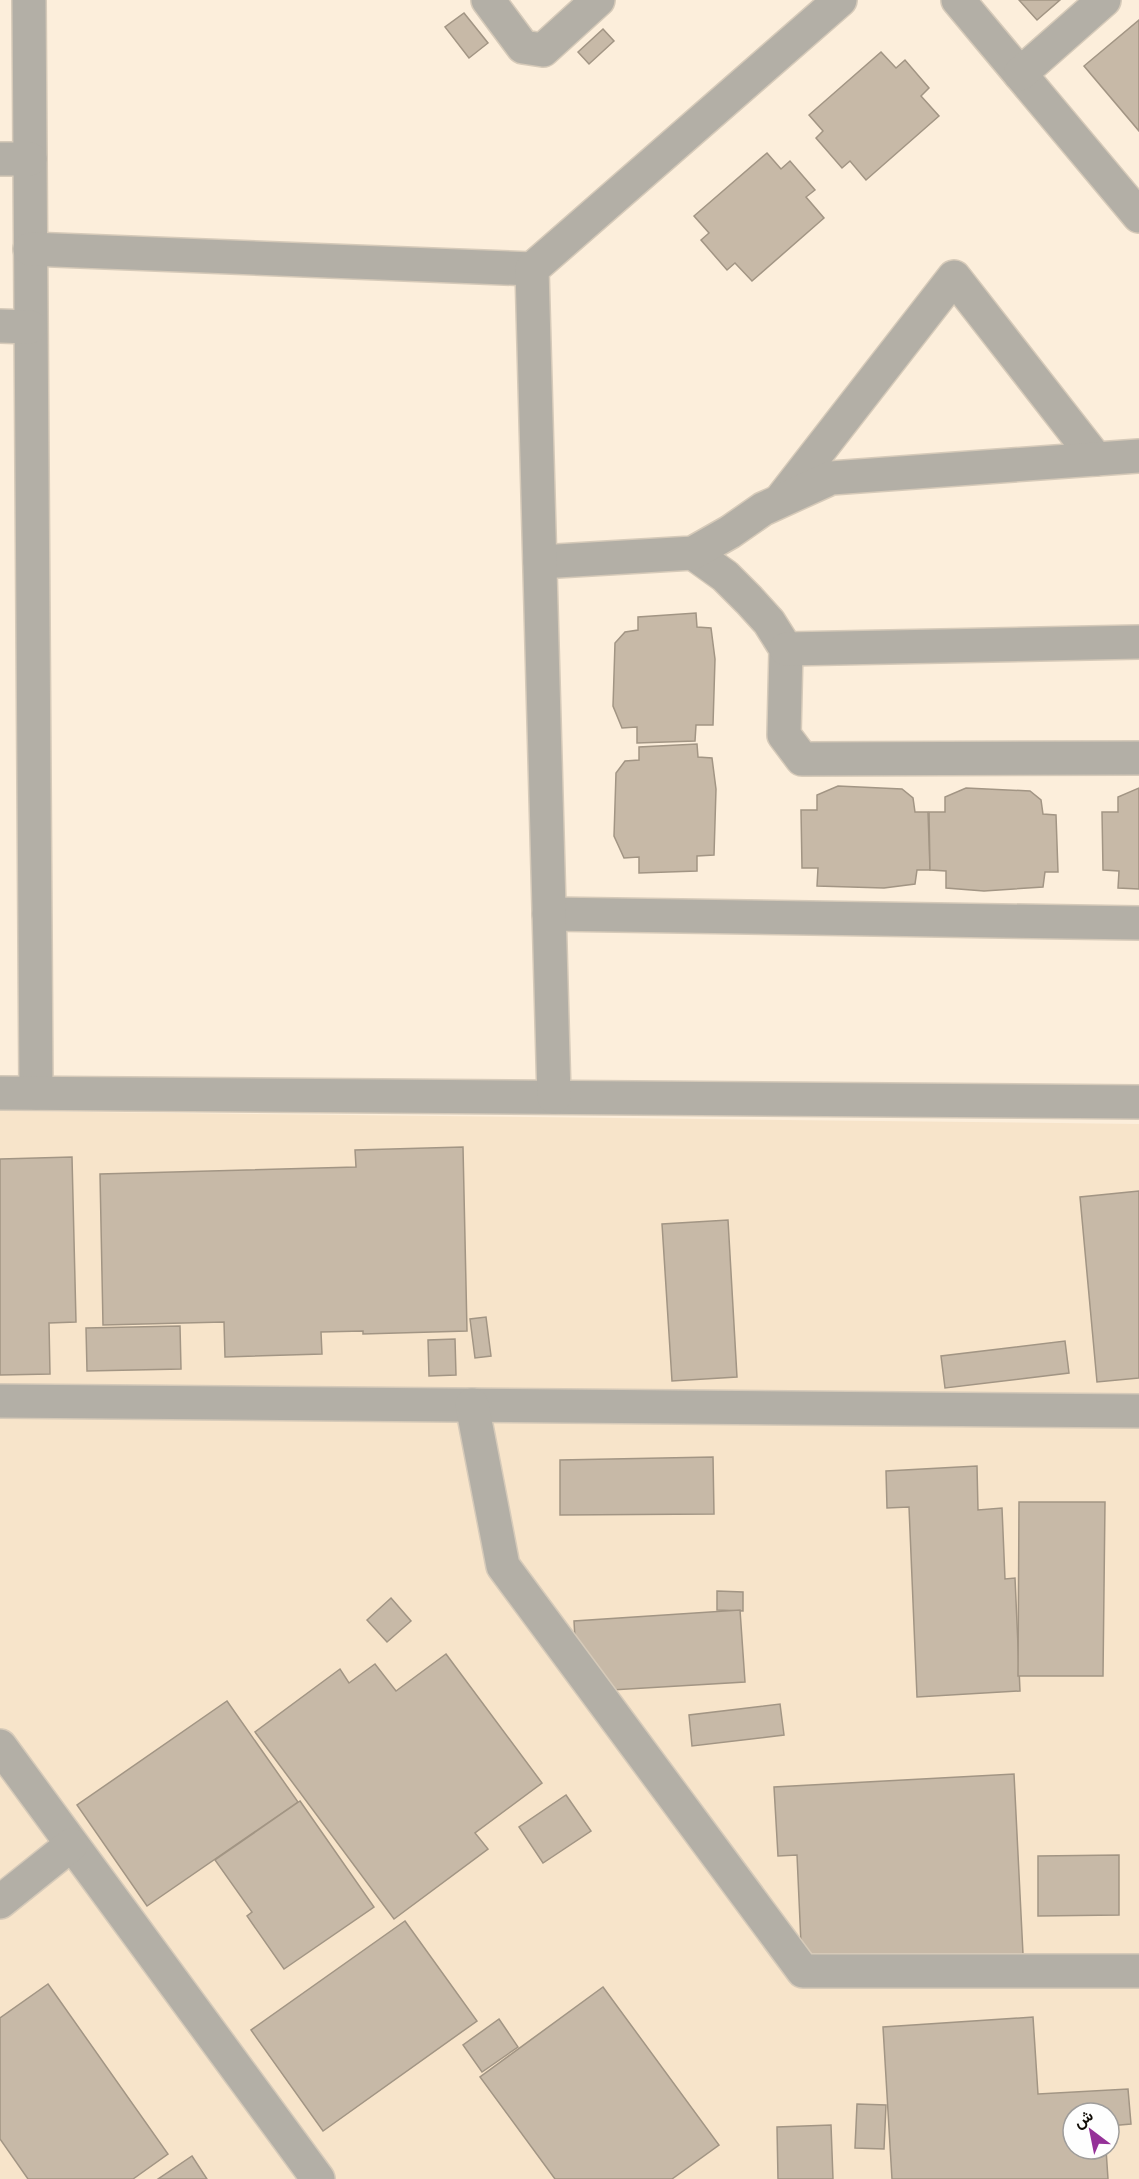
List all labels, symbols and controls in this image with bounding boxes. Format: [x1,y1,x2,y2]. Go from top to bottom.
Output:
north arrow [1061,2101,1121,2161]
text: ش [1070,2105,1097,2132]

